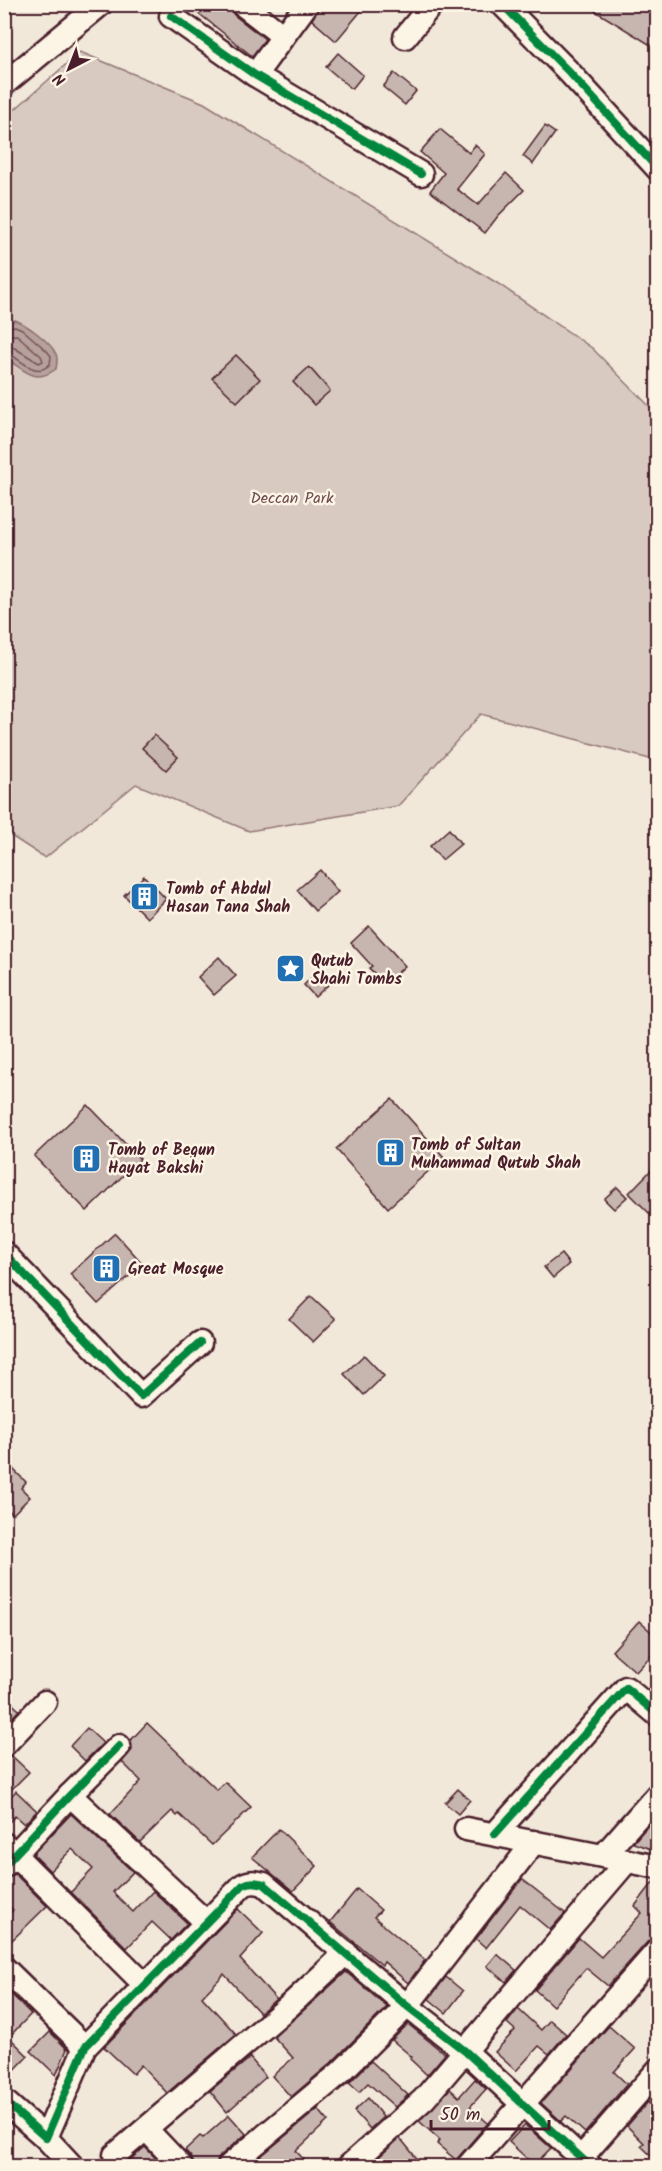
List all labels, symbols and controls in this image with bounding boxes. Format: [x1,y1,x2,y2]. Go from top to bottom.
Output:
north arrow [39,39,99,99]
text: N [48,66,72,92]
park label: Deccan Park [250,486,334,511]
place label: Tomb of Abdul Hasan Tana Shah [166,877,290,920]
building icon: Tomb of Abdul Hasan Tana Shah [129,881,161,913]
place label: Qutub Shahi Tombs [311,949,403,992]
place icon: Qutub Shahi Tombs [274,953,306,985]
place label: Tomb of Sultan Muhammad Qutub Shah [411,1133,581,1176]
building icon: Tomb of Sultan Muhammad Qutub Shah [374,1137,406,1169]
place label: Tomb of Begun Hayat Bakshi [108,1138,215,1181]
building icon: Tomb of Begun Hayat Bakshi [71,1142,103,1174]
building icon: Great Mosque [91,1252,123,1284]
place label: Great Mosque [128,1257,224,1282]
scale bar [431,2093,550,2131]
text: 50 m [440,2101,480,2130]

